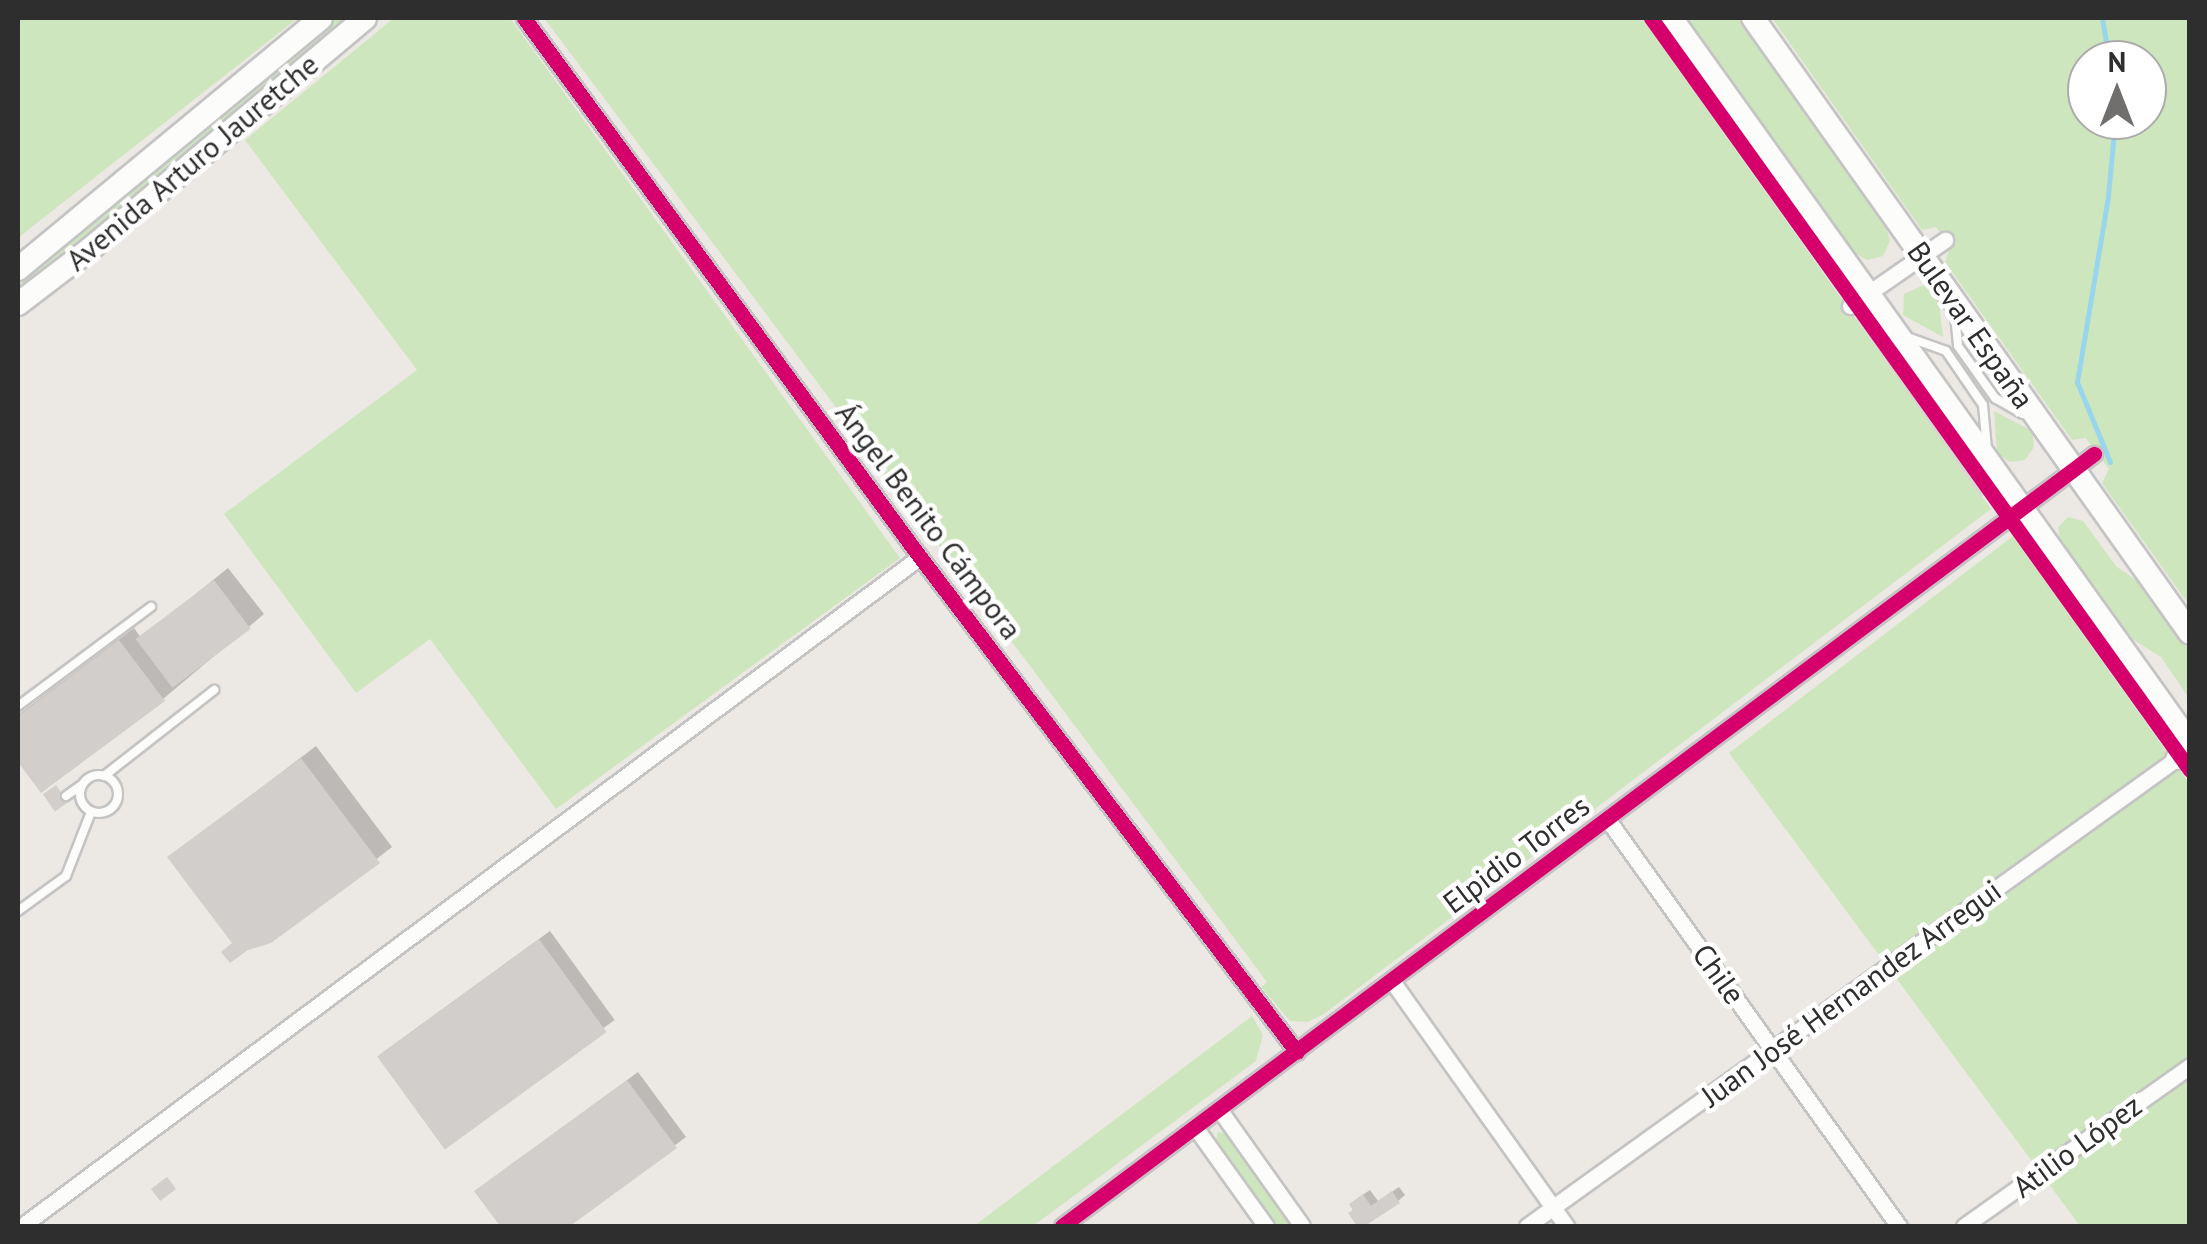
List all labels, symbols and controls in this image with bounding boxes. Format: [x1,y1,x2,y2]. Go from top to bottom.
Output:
north arrow [2067,40,2167,140]
text: N [2108,43,2126,80]
street label: Avenida Arturo Jauretche [58,46,326,278]
street label: Bulevar España [1900,235,2042,415]
street label: Ángel Benito Cámpora [828,396,1030,646]
street label: Elpidio Torres [1435,787,1597,921]
street label: Juan José Hernandez Arregui [1693,872,2009,1114]
street label: Chile [1685,937,1753,1011]
street label: Atilio López [2006,1087,2148,1205]

